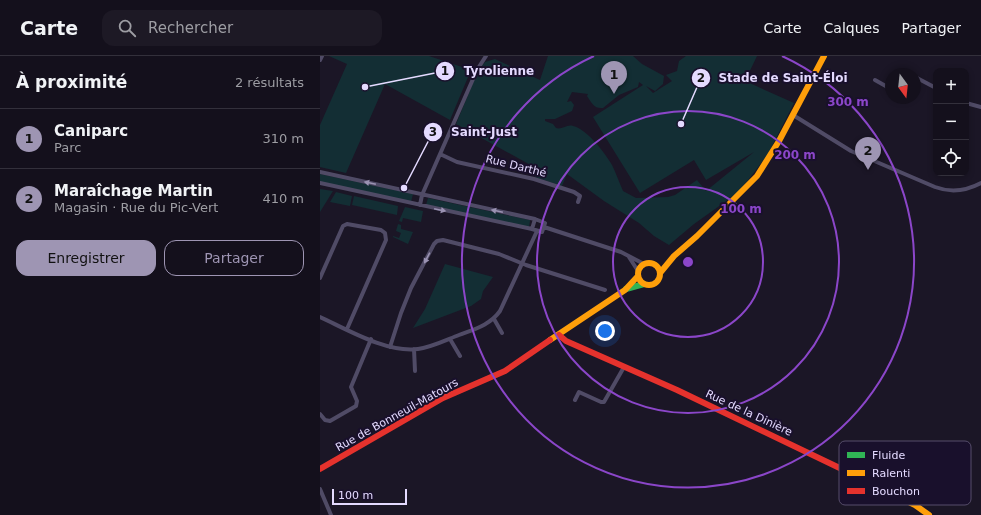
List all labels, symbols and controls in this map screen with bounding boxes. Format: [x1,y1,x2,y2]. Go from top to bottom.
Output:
search box [102,10,382,46]
text: Carte [20,17,78,39]
icon: search [116,17,138,39]
text: Rechercher [148,19,233,37]
text: Carte [763,20,802,36]
text: Calques [824,20,880,36]
text: Partager [902,20,961,36]
callout: Tyrolienne [435,59,542,83]
pin: 1 [601,61,627,94]
text: 1 [441,64,449,78]
text: Tyrolienne [464,64,534,78]
callout: Stade de Saint-Éloi [691,66,856,90]
north arrow [885,68,921,104]
map controls [933,68,969,176]
button: + [933,68,969,104]
text: Stade de Saint-Éloi [718,70,848,85]
text: 2 [697,71,705,85]
text: À proximité [16,72,127,92]
text: 2 résultats [235,75,304,90]
text: 300 m [827,95,869,109]
button: − [933,104,969,140]
callout: Saint-Just [423,120,525,144]
text: Caniparc [54,122,128,140]
text: 3 [429,125,437,139]
text: Saint-Just [451,125,517,139]
text: 1 [24,131,34,146]
text: 310 m [262,131,304,146]
pin: 2 [855,137,881,170]
text: Parc [54,140,81,155]
button: locate [933,140,969,176]
text: 200 m [774,148,816,162]
street label: Rue Darthé [484,152,548,180]
one-way arrow [364,180,376,186]
text: Maraîchage Martin [54,182,213,200]
text: 2 [24,191,34,206]
text: 410 m [262,191,304,206]
text: Magasin · Rue du Pic-Vert [54,200,218,215]
text: 100 m [720,202,762,216]
one-way arrow [434,207,446,213]
one-way arrow [491,208,503,214]
button: Enregistrer [16,240,156,276]
button: Partager [164,240,304,276]
one-way arrow [423,252,430,264]
centre of rings [681,255,695,269]
your location [595,321,615,341]
street label: Rue de Bonneuil-Matours [333,376,461,454]
street label: Rue de la Dinière [704,387,795,439]
legend [839,441,971,505]
text: Fluide [872,449,905,462]
text: Ralenti [872,467,910,480]
text: Bouchon [872,485,920,498]
scale bar [332,487,407,506]
text: 100 m [338,489,373,502]

